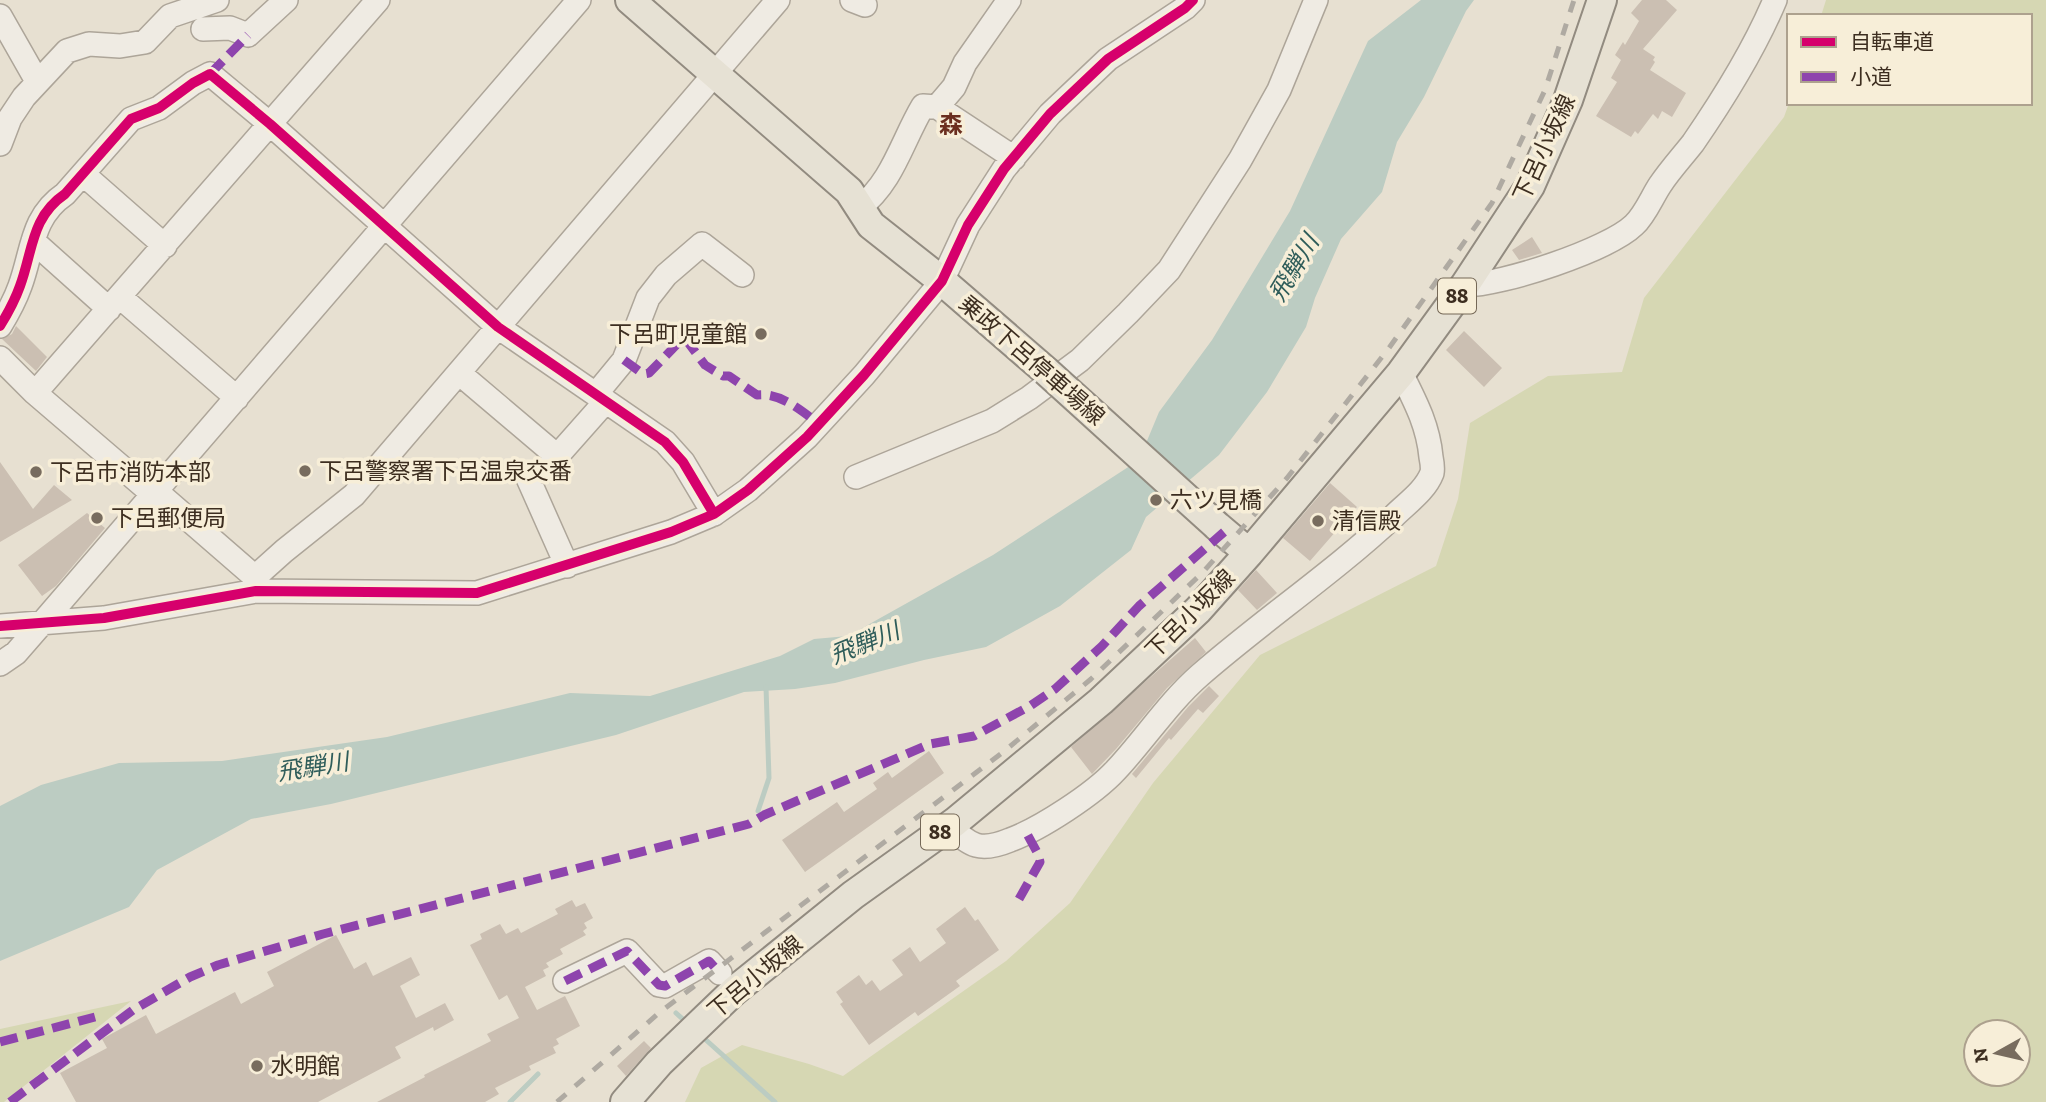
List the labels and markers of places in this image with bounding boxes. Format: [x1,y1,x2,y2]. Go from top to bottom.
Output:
place label: 下呂町児童館 [609,320,747,348]
marker: 下呂町児童館 [753,326,769,342]
place label: 下呂警察署下呂温泉交番 [319,457,572,485]
place label: 下呂市消防本部 [50,458,211,486]
marker: 下呂警察署下呂温泉交番 [297,463,313,479]
marker: 下呂市消防本部 [28,464,44,480]
place label: 六ツ見橋 [1170,486,1262,514]
marker: 六ツ見橋 [1148,492,1164,508]
place label: 下呂郵便局 [111,504,226,532]
place label: 清信殿 [1332,507,1401,535]
marker: 下呂郵便局 [89,510,105,526]
marker: 清信殿 [1310,513,1326,529]
place label: 水明館 [271,1052,340,1080]
marker: 水明館 [249,1058,265,1074]

